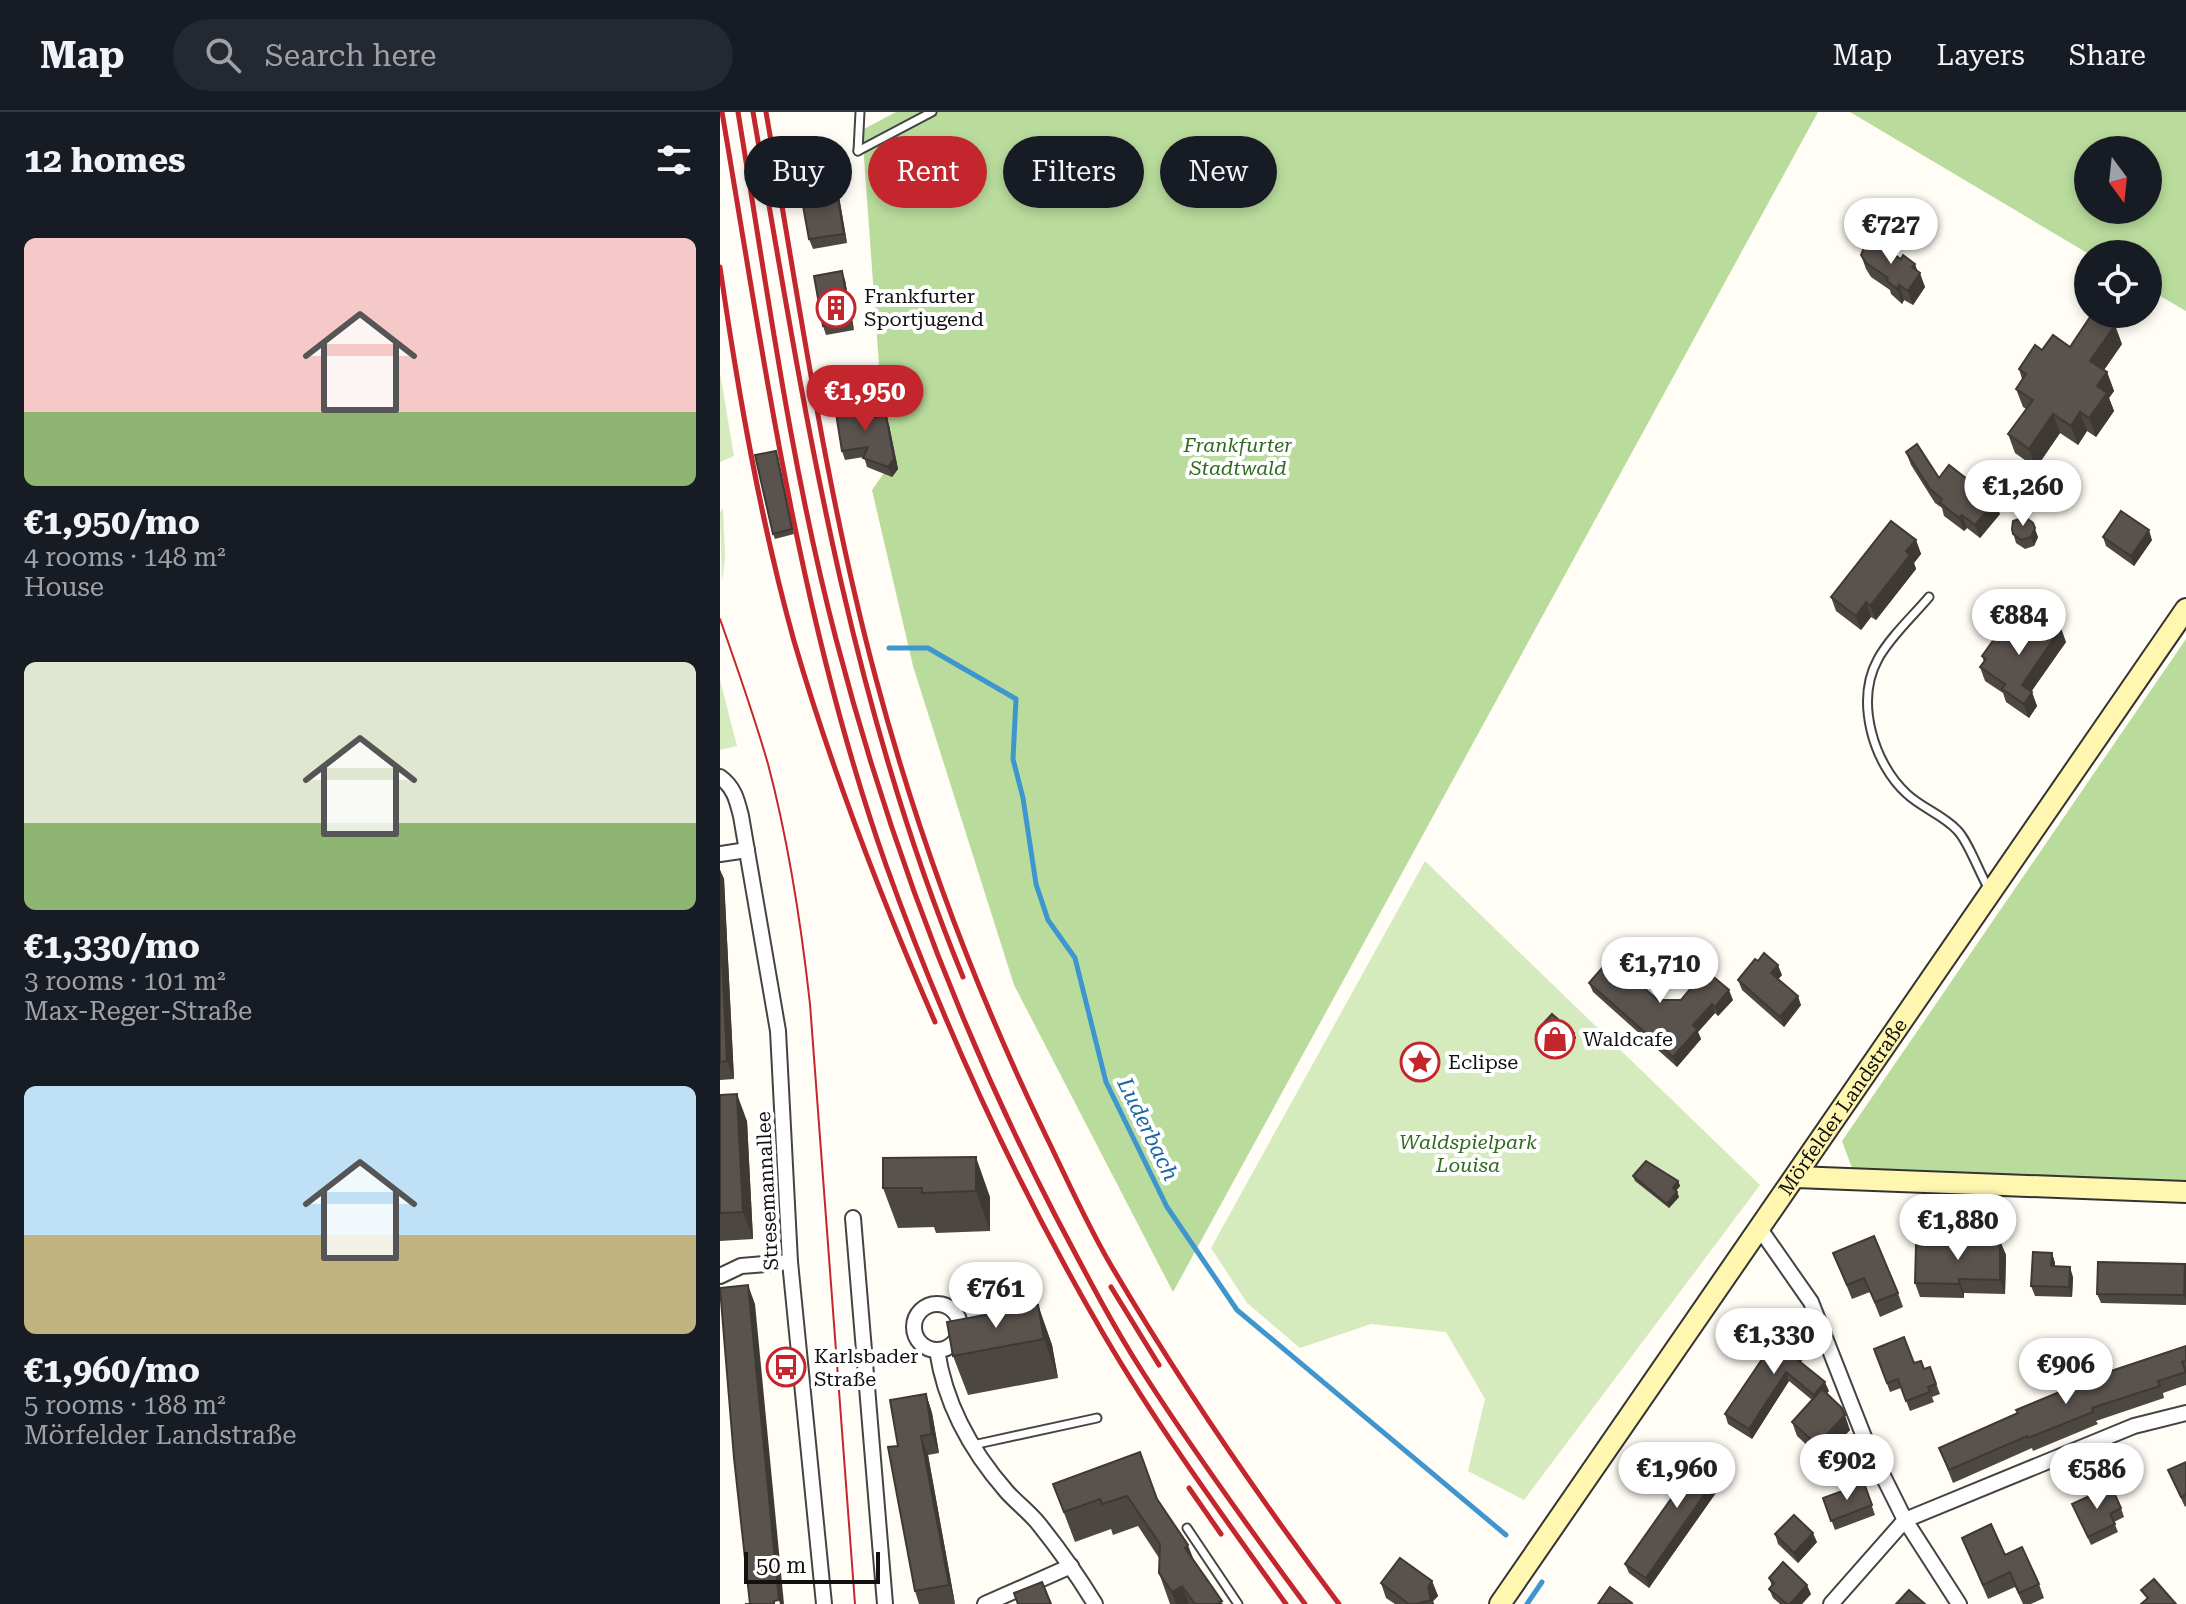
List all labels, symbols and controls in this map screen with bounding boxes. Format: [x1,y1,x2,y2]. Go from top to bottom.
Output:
search box [173,19,733,91]
text: Map [40,33,125,77]
icon: search [201,33,245,77]
text: Search here [265,38,437,73]
text: Map [1833,39,1892,72]
text: Layers [1936,39,2025,72]
text: Share [2069,39,2146,72]
chip: Buy [744,136,852,208]
chip: Rent [868,136,987,208]
chip: Filters [1003,136,1144,208]
chip: New [1160,136,1277,208]
north arrow [2074,136,2162,224]
map controls [2074,136,2162,328]
icon: filters [652,138,696,182]
text: 12 homes [24,140,186,180]
pin: €727 [1844,198,1938,266]
text: €727 [1862,209,1920,239]
button: locate [2074,240,2162,328]
place label: Frankfurter Sportjugend [864,284,984,331]
building icon: Frankfurter Sportjugend [815,287,857,329]
icon: home [288,290,432,434]
pin: €1,950 [800,365,930,433]
text: €1,950 [824,376,906,406]
park label: Frankfurter Stadtwald [1183,433,1293,480]
pin: €1,260 [1958,460,2088,528]
text: €1,260 [1982,471,2064,501]
text: €1,950/mo [24,502,200,542]
text: 4 rooms · 148 m² [24,542,226,572]
text: House [24,572,104,602]
pin: €884 [1972,589,2066,657]
text: €884 [1990,600,2048,630]
icon: home [288,714,432,858]
text: €1,330/mo [24,926,200,966]
pin: €1,710 [1595,937,1725,1005]
text: €1,710 [1619,948,1701,978]
text: 3 rooms · 101 m² [24,966,226,996]
text: Max-Reger-Straße [24,996,252,1026]
street label: Mörfelder Landstraße [1773,1014,1912,1200]
shop icon: Waldcafe [1534,1018,1576,1060]
place label: Waldcafe [1583,1027,1673,1051]
place icon: Eclipse [1399,1041,1441,1083]
place label: Eclipse [1448,1050,1518,1074]
water label: Luderbach [1112,1072,1184,1185]
street label: Stresemannallee [751,1111,783,1271]
park label: Waldspielpark Louisa [1399,1130,1537,1177]
icon: home [288,1138,432,1282]
pin: €1,880 [1893,1194,2023,1262]
text: €1,880 [1917,1205,1999,1235]
pin: €761 [949,1262,1043,1330]
text: €761 [967,1273,1025,1303]
pin: €1,330 [1709,1308,1839,1376]
text: €1,330 [1733,1319,1815,1349]
pin: €906 [2019,1338,2113,1406]
place label: Karlsbader Straße [814,1344,918,1391]
bus stop icon: Karlsbader Straße [765,1346,807,1388]
text: €906 [2037,1349,2095,1379]
text: €1,960/mo [24,1350,200,1390]
text: 5 rooms · 188 m² [24,1390,226,1420]
text: Mörfelder Landstraße [24,1420,296,1450]
pin: €902 [1800,1434,1894,1502]
pin: €1,960 [1612,1442,1742,1510]
pin: €586 [2050,1443,2144,1511]
text: €902 [1818,1445,1876,1475]
text: €1,960 [1636,1453,1718,1483]
text: €586 [2068,1454,2126,1484]
scale bar [744,1548,880,1584]
text: 50 m [756,1553,806,1578]

